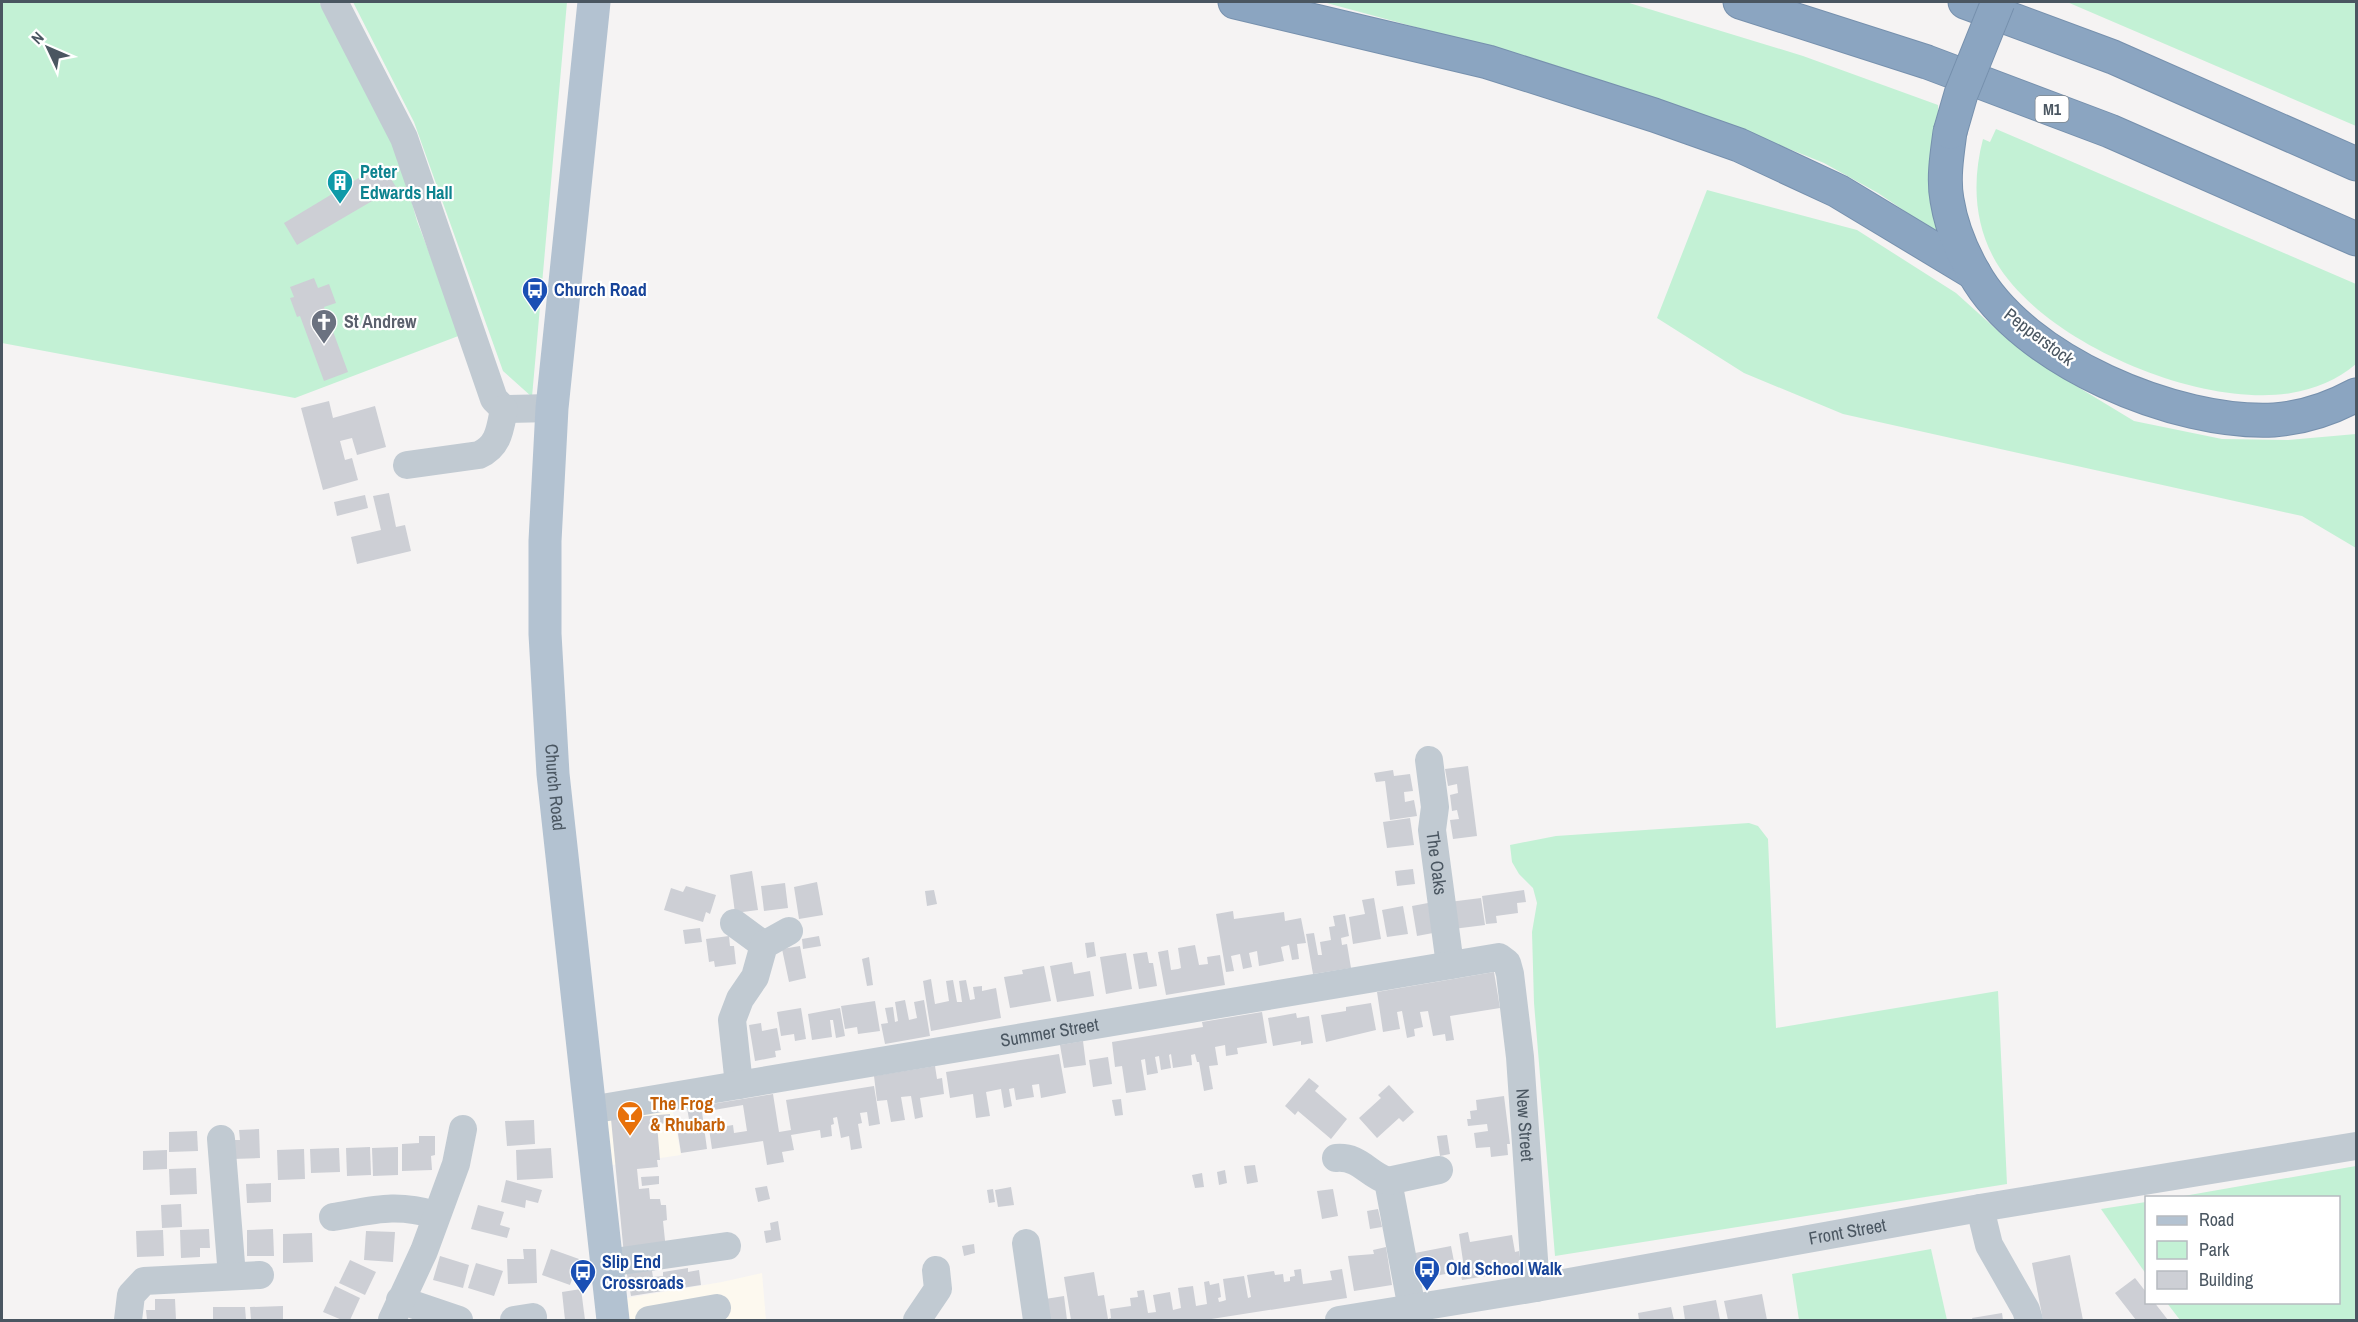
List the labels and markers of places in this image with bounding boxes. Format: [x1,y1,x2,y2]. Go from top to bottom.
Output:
place label: Peter Edwards Hall [360,159,453,205]
building icon: Peter Edwards Hall [325,167,355,205]
bus stop icon: Church Road [520,275,550,313]
place label: Church Road [554,277,647,302]
church icon: St Andrew [309,307,339,345]
place label: St Andrew [344,309,417,334]
place label: The Frog & Rhubarb [650,1091,725,1137]
bar icon: The Frog & Rhubarb [615,1099,645,1137]
place label: Slip End Crossroads [602,1249,684,1295]
bus stop icon: Old School Walk [1412,1254,1442,1292]
place label: Old School Walk [1446,1256,1563,1281]
bus stop icon: Slip End Crossroads [568,1257,598,1295]

